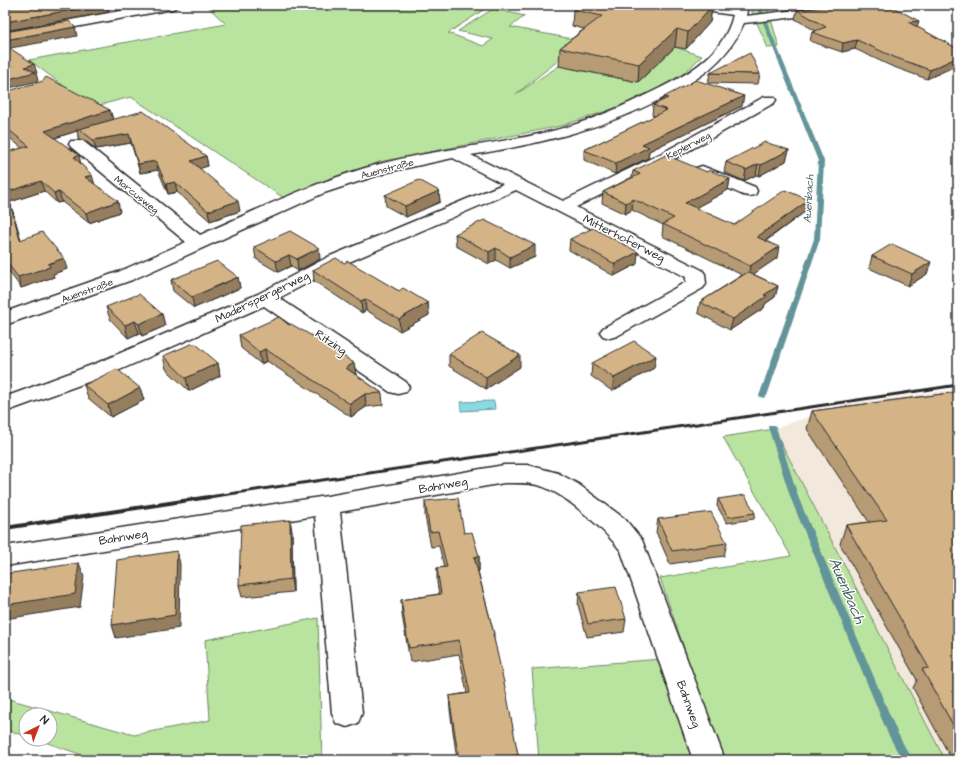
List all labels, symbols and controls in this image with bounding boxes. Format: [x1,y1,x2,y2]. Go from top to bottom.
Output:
street label: Keplerweg [664,128,713,164]
street label: Auenstraße [359,155,416,183]
street label: Marcusweg [110,172,162,218]
water label: Auenbach [800,174,817,224]
street label: Mitterhoferweg [579,210,668,267]
street label: Maderspergerweg [212,267,313,329]
street label: Auenstraße [60,275,116,307]
street label: Ritzing [311,326,350,360]
street label: Bahnweg [417,473,469,499]
street label: Bahnweg [98,525,149,551]
water label: Auenbach [823,554,871,628]
street label: Bahnweg [671,678,705,730]
north arrow [18,707,58,747]
text: N [37,712,52,728]

